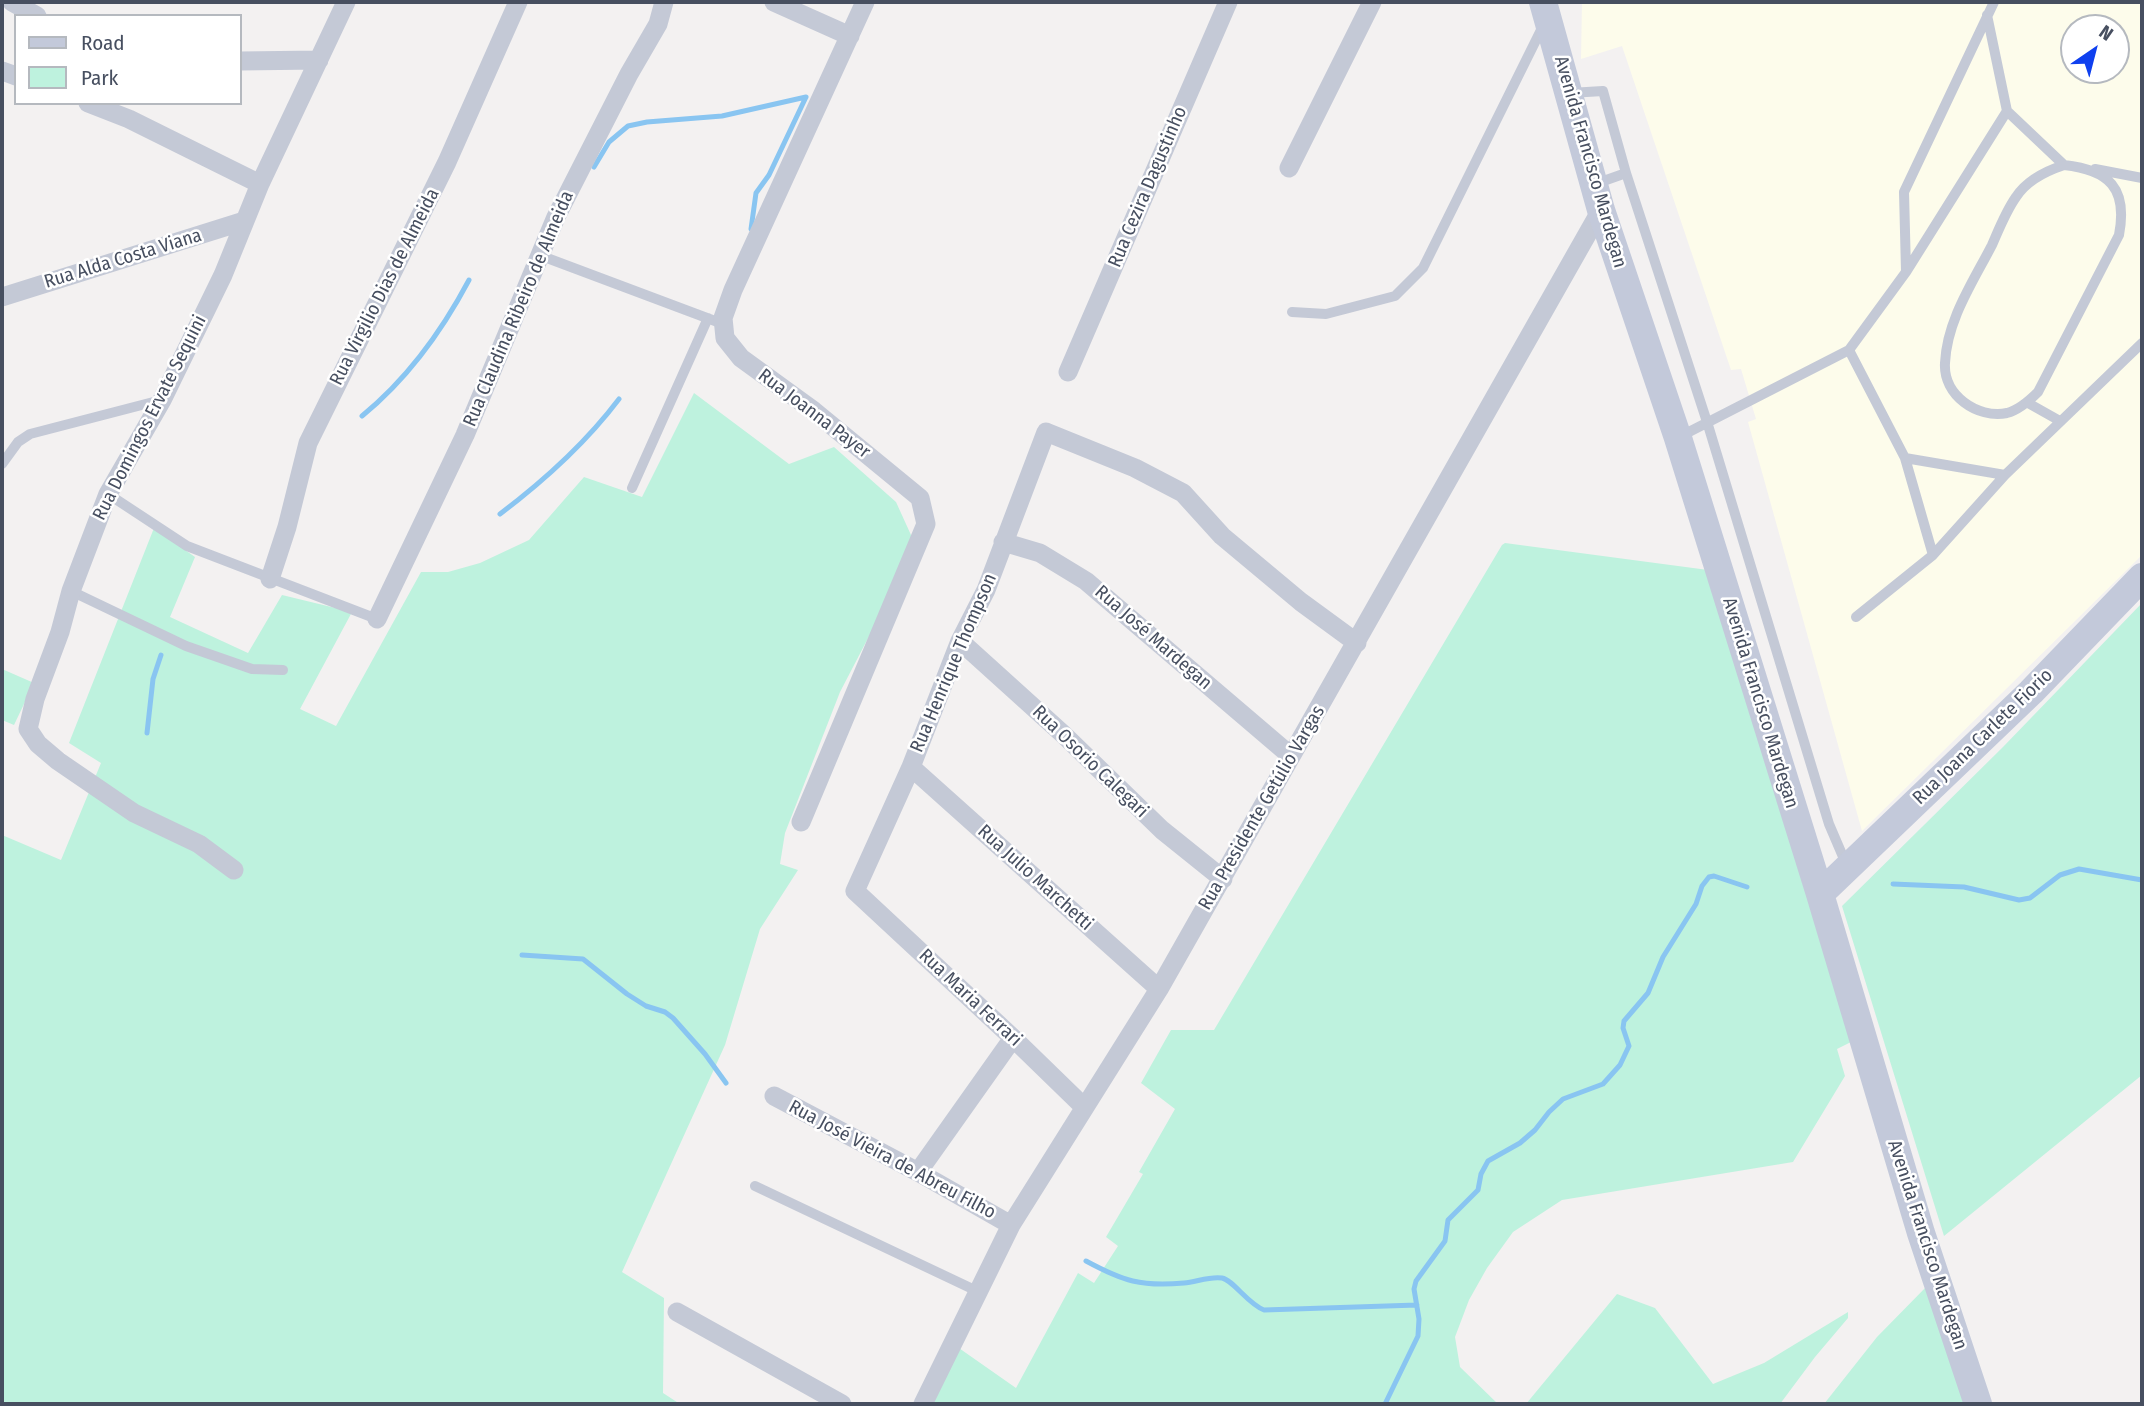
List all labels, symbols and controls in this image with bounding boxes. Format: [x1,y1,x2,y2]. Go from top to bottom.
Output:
legend [14,14,242,105]
north arrow [2060,14,2130,84]
text: N [2095,20,2117,46]
text: Road [81,30,125,56]
street label: Avenida Francisco Mardegan [1549,54,1631,270]
text: Park [81,65,118,91]
street label: Rua Cezira Dagustinho [1104,103,1192,271]
street label: Rua Virgilio Dias de Almeida [325,185,445,389]
street label: Rua Claudina Ribeiro de Almeida [459,188,579,430]
street label: Rua Alda Costa Viana [42,224,204,294]
street label: Rua Domingos Ervate Sequini [88,312,212,524]
street label: Rua Joanna Payer [753,364,875,464]
street label: Rua Henrique Thompson [906,570,1002,756]
street label: Rua José Mardegan [1090,581,1216,695]
street label: Avenida Francisco Mardegan [1717,595,1803,811]
street label: Rua Joana Carlete Fiorio [1908,664,2058,810]
street label: Rua Osorio Calegari [1027,701,1153,823]
street label: Rua Presidente Getúlio Vargas [1194,702,1330,914]
street label: Rua Julio Marchetti [973,820,1097,936]
street label: Rua Maria Ferrari [914,944,1026,1052]
street label: Rua José Vieira de Abreu Filho [785,1096,999,1224]
street label: Avenida Francisco Mardegan [1882,1137,1972,1353]

